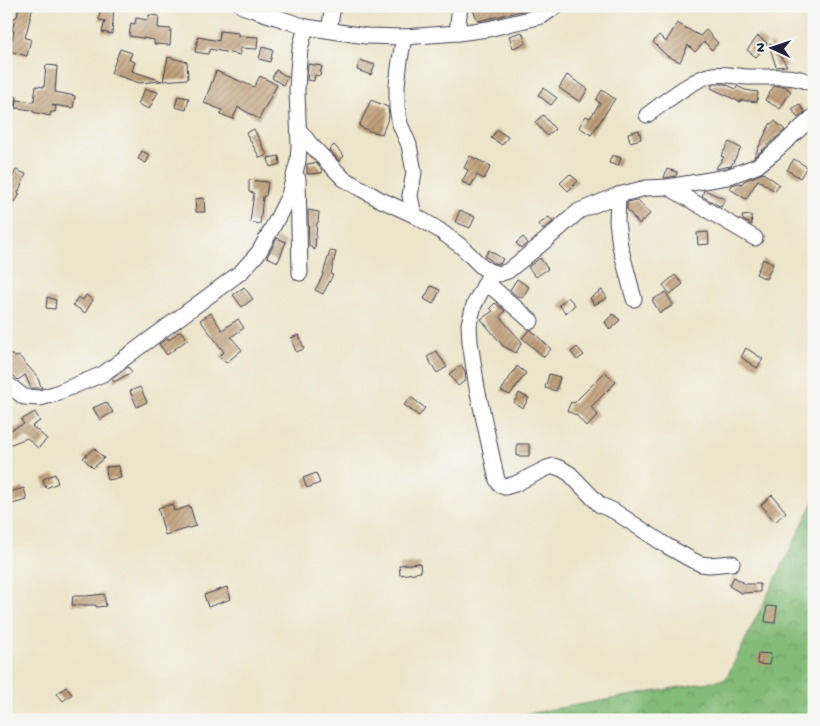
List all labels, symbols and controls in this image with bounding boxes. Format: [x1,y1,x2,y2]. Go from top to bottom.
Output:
north arrow [748,22,798,72]
text: N [753,42,770,52]

